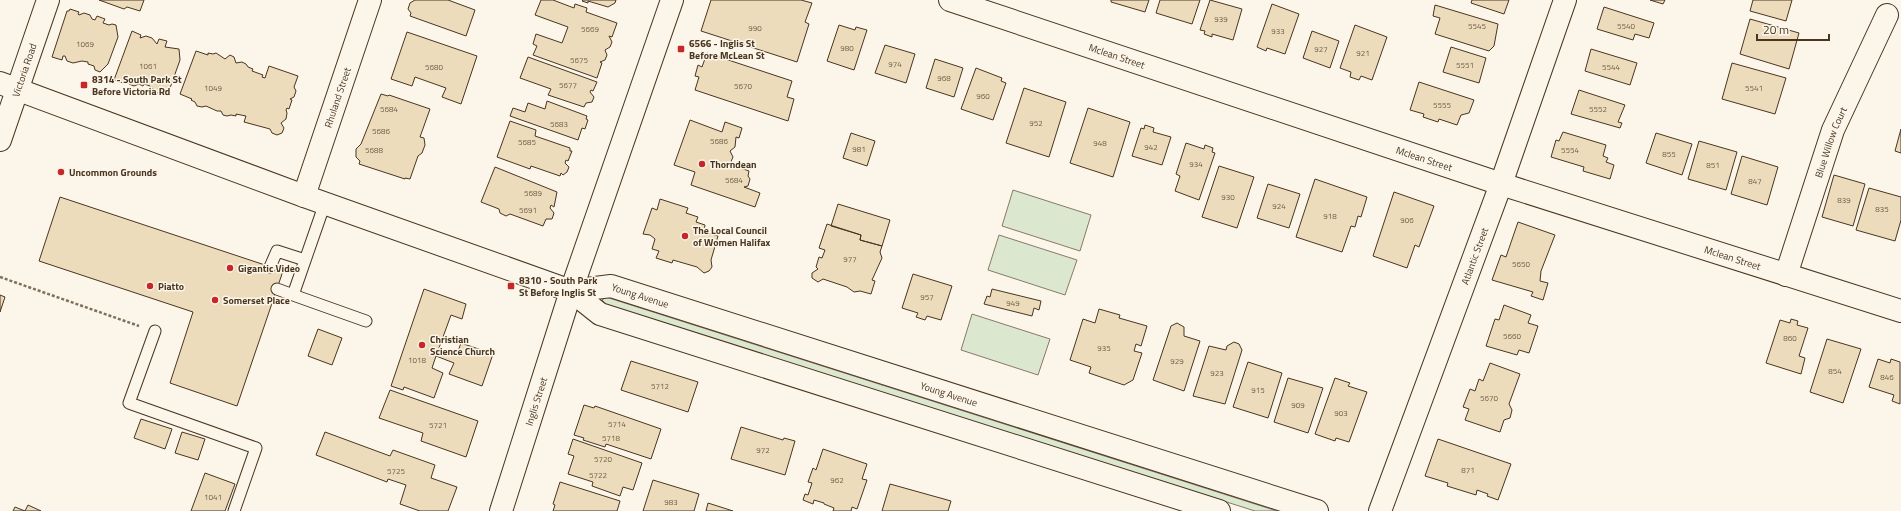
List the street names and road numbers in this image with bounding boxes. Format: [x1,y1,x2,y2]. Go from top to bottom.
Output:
street label: Mclean Street [1087,39,1148,72]
street label: Victoria Road [8,41,40,99]
street label: Rhuland Street [320,65,354,130]
street label: Blue Willow Court [1811,104,1851,180]
street label: Mclean Street [1394,142,1455,175]
street label: Atlantic Street [1457,225,1492,287]
street label: Mclean Street [1703,242,1763,274]
street label: Young Avenue [610,279,671,311]
street label: Inglis Street [521,375,551,428]
street label: Young Avenue [918,378,979,410]

